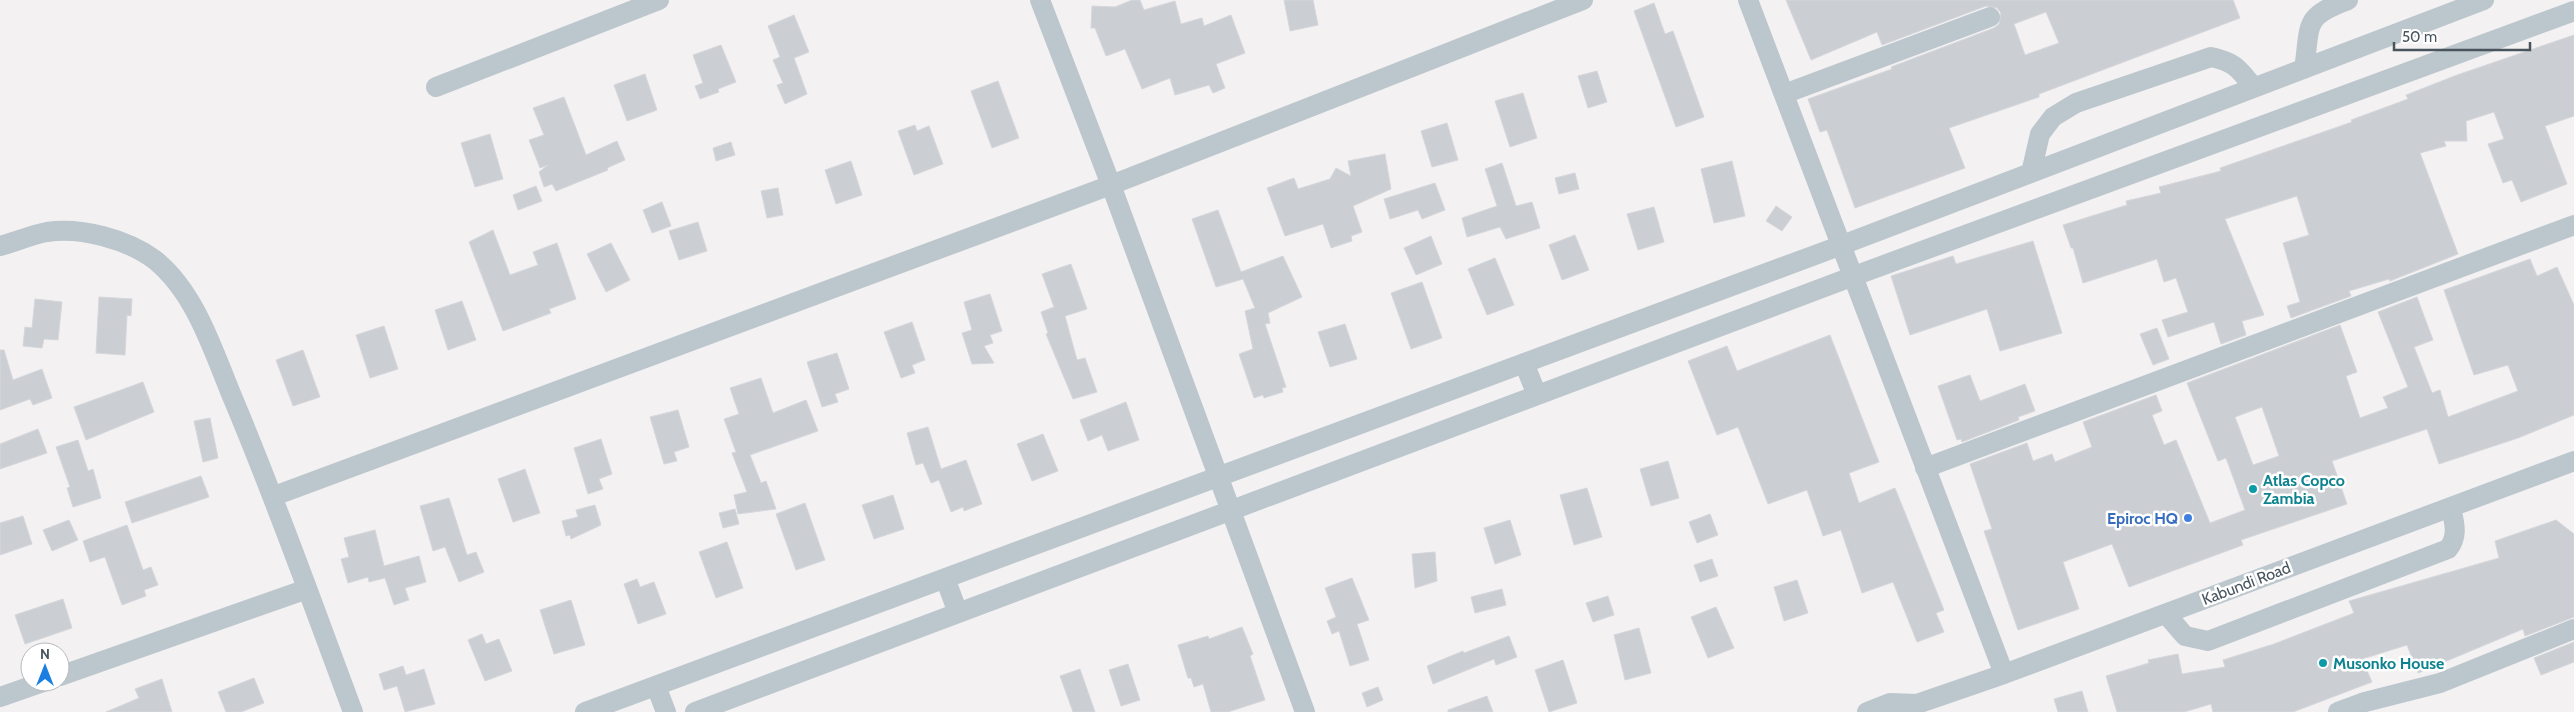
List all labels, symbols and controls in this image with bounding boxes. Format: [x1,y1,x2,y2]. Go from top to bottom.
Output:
scale bar [2394,20,2530,52]
text: 50 m [2402,28,2437,46]
place label: Atlas Copco Zambia [2263,471,2345,508]
marker: Atlas Copco Zambia [2247,483,2259,495]
place label: Epiroc HQ [2107,509,2178,528]
marker: Epiroc HQ [2182,512,2194,524]
street label: Kabundi Road [2199,558,2293,609]
north arrow [20,642,70,692]
text: N [40,645,50,663]
place label: Musonko House [2333,654,2444,673]
marker: Musonko House [2317,657,2329,669]

